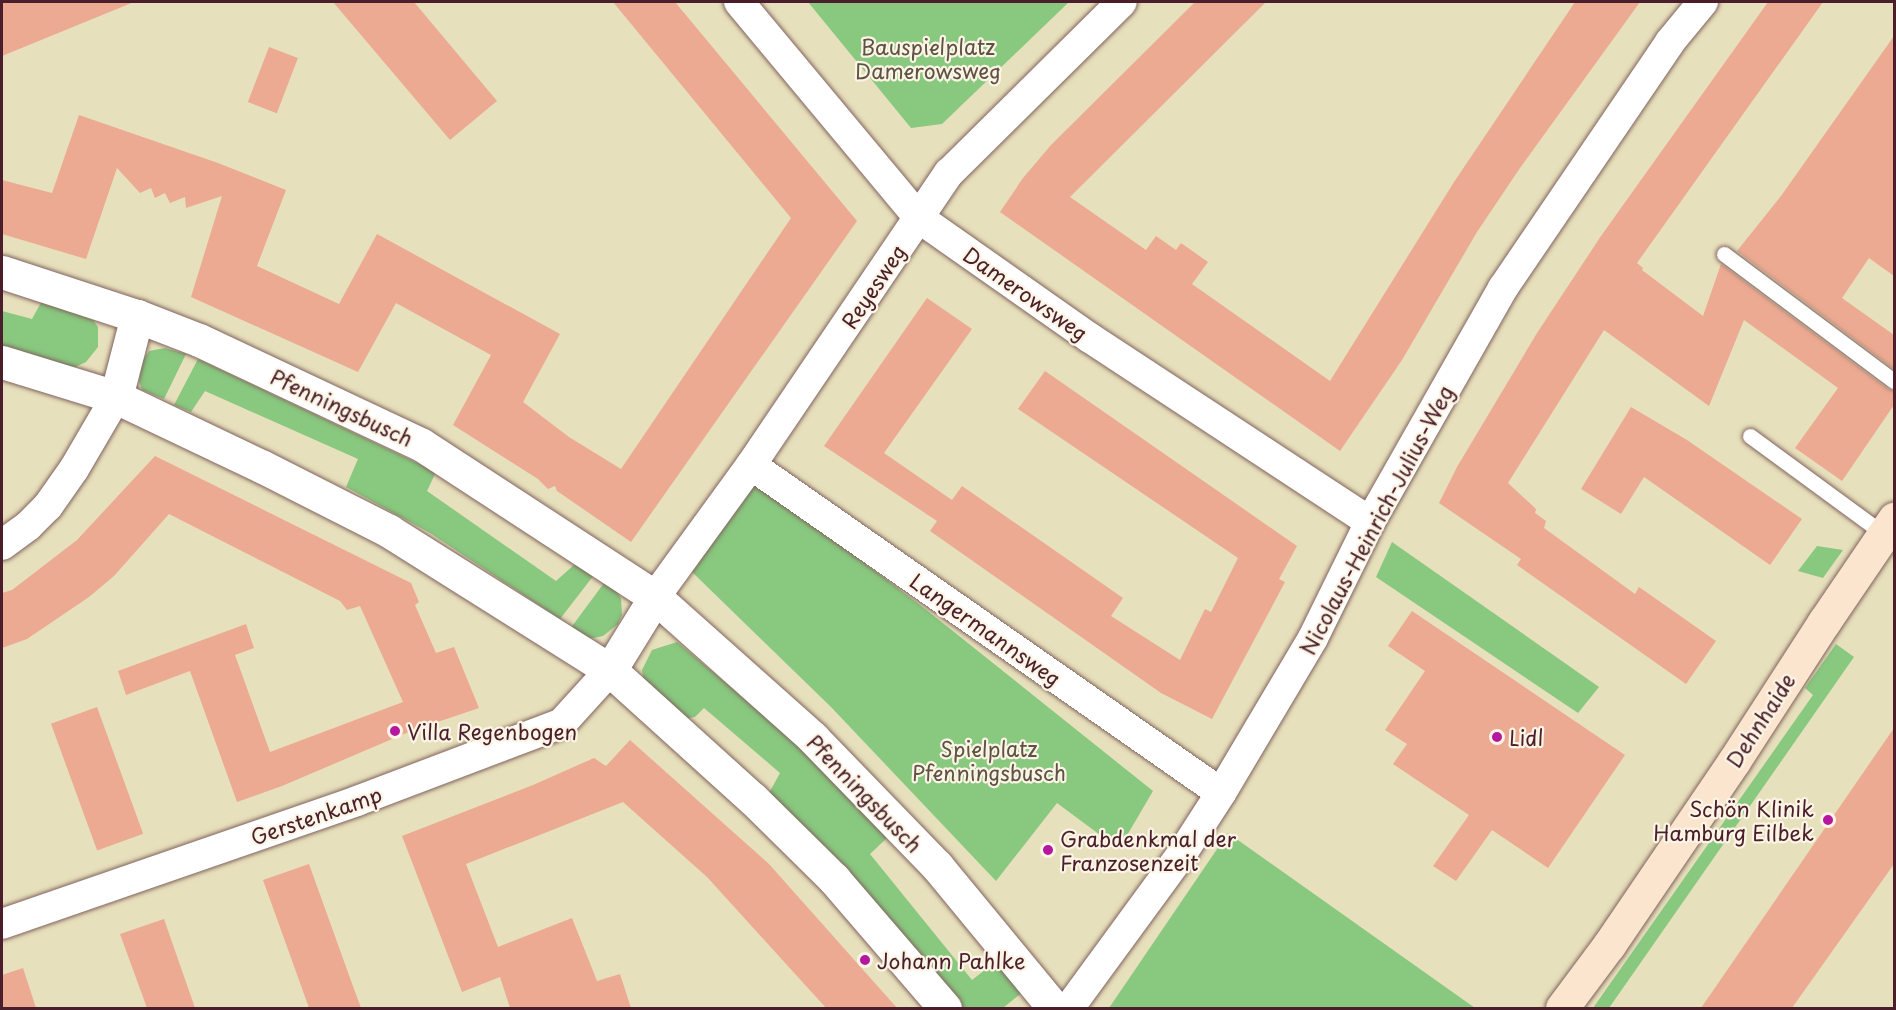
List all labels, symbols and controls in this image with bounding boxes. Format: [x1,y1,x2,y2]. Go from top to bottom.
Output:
park label: Bauspielplatz Damerowsweg [855,33,1001,83]
street label: Reyesweg [836,239,910,333]
street label: Damerowsweg [959,241,1093,345]
street label: Pfenningsbusch [267,363,417,451]
street label: Nicolaus-Heinrich-Julius-Weg [1294,381,1458,659]
street label: Langermannsweg [906,567,1066,691]
street label: Dehnhaide [1720,668,1800,772]
place label: Villa Regenbogen [407,718,578,744]
marker: Villa Regenbogen [388,724,402,738]
place label: Lidl [1509,724,1544,750]
street label: Pfenningsbusch [802,729,928,857]
marker: Lidl [1490,730,1504,744]
park label: Spielplatz Pfenningsbusch [912,735,1066,785]
street label: Gerstenkamp [247,781,385,849]
place label: Schön Klinik Hamburg Eilbek [1652,795,1814,845]
marker: Schön Klinik Hamburg Eilbek [1819,811,1837,829]
place label: Grabdenkmal der Franzosenzeit [1060,825,1237,875]
marker: Grabdenkmal der Franzosenzeit [1041,843,1055,857]
place label: Johann Pahlke [877,947,1024,973]
marker: Johann Pahlke [858,953,872,967]

